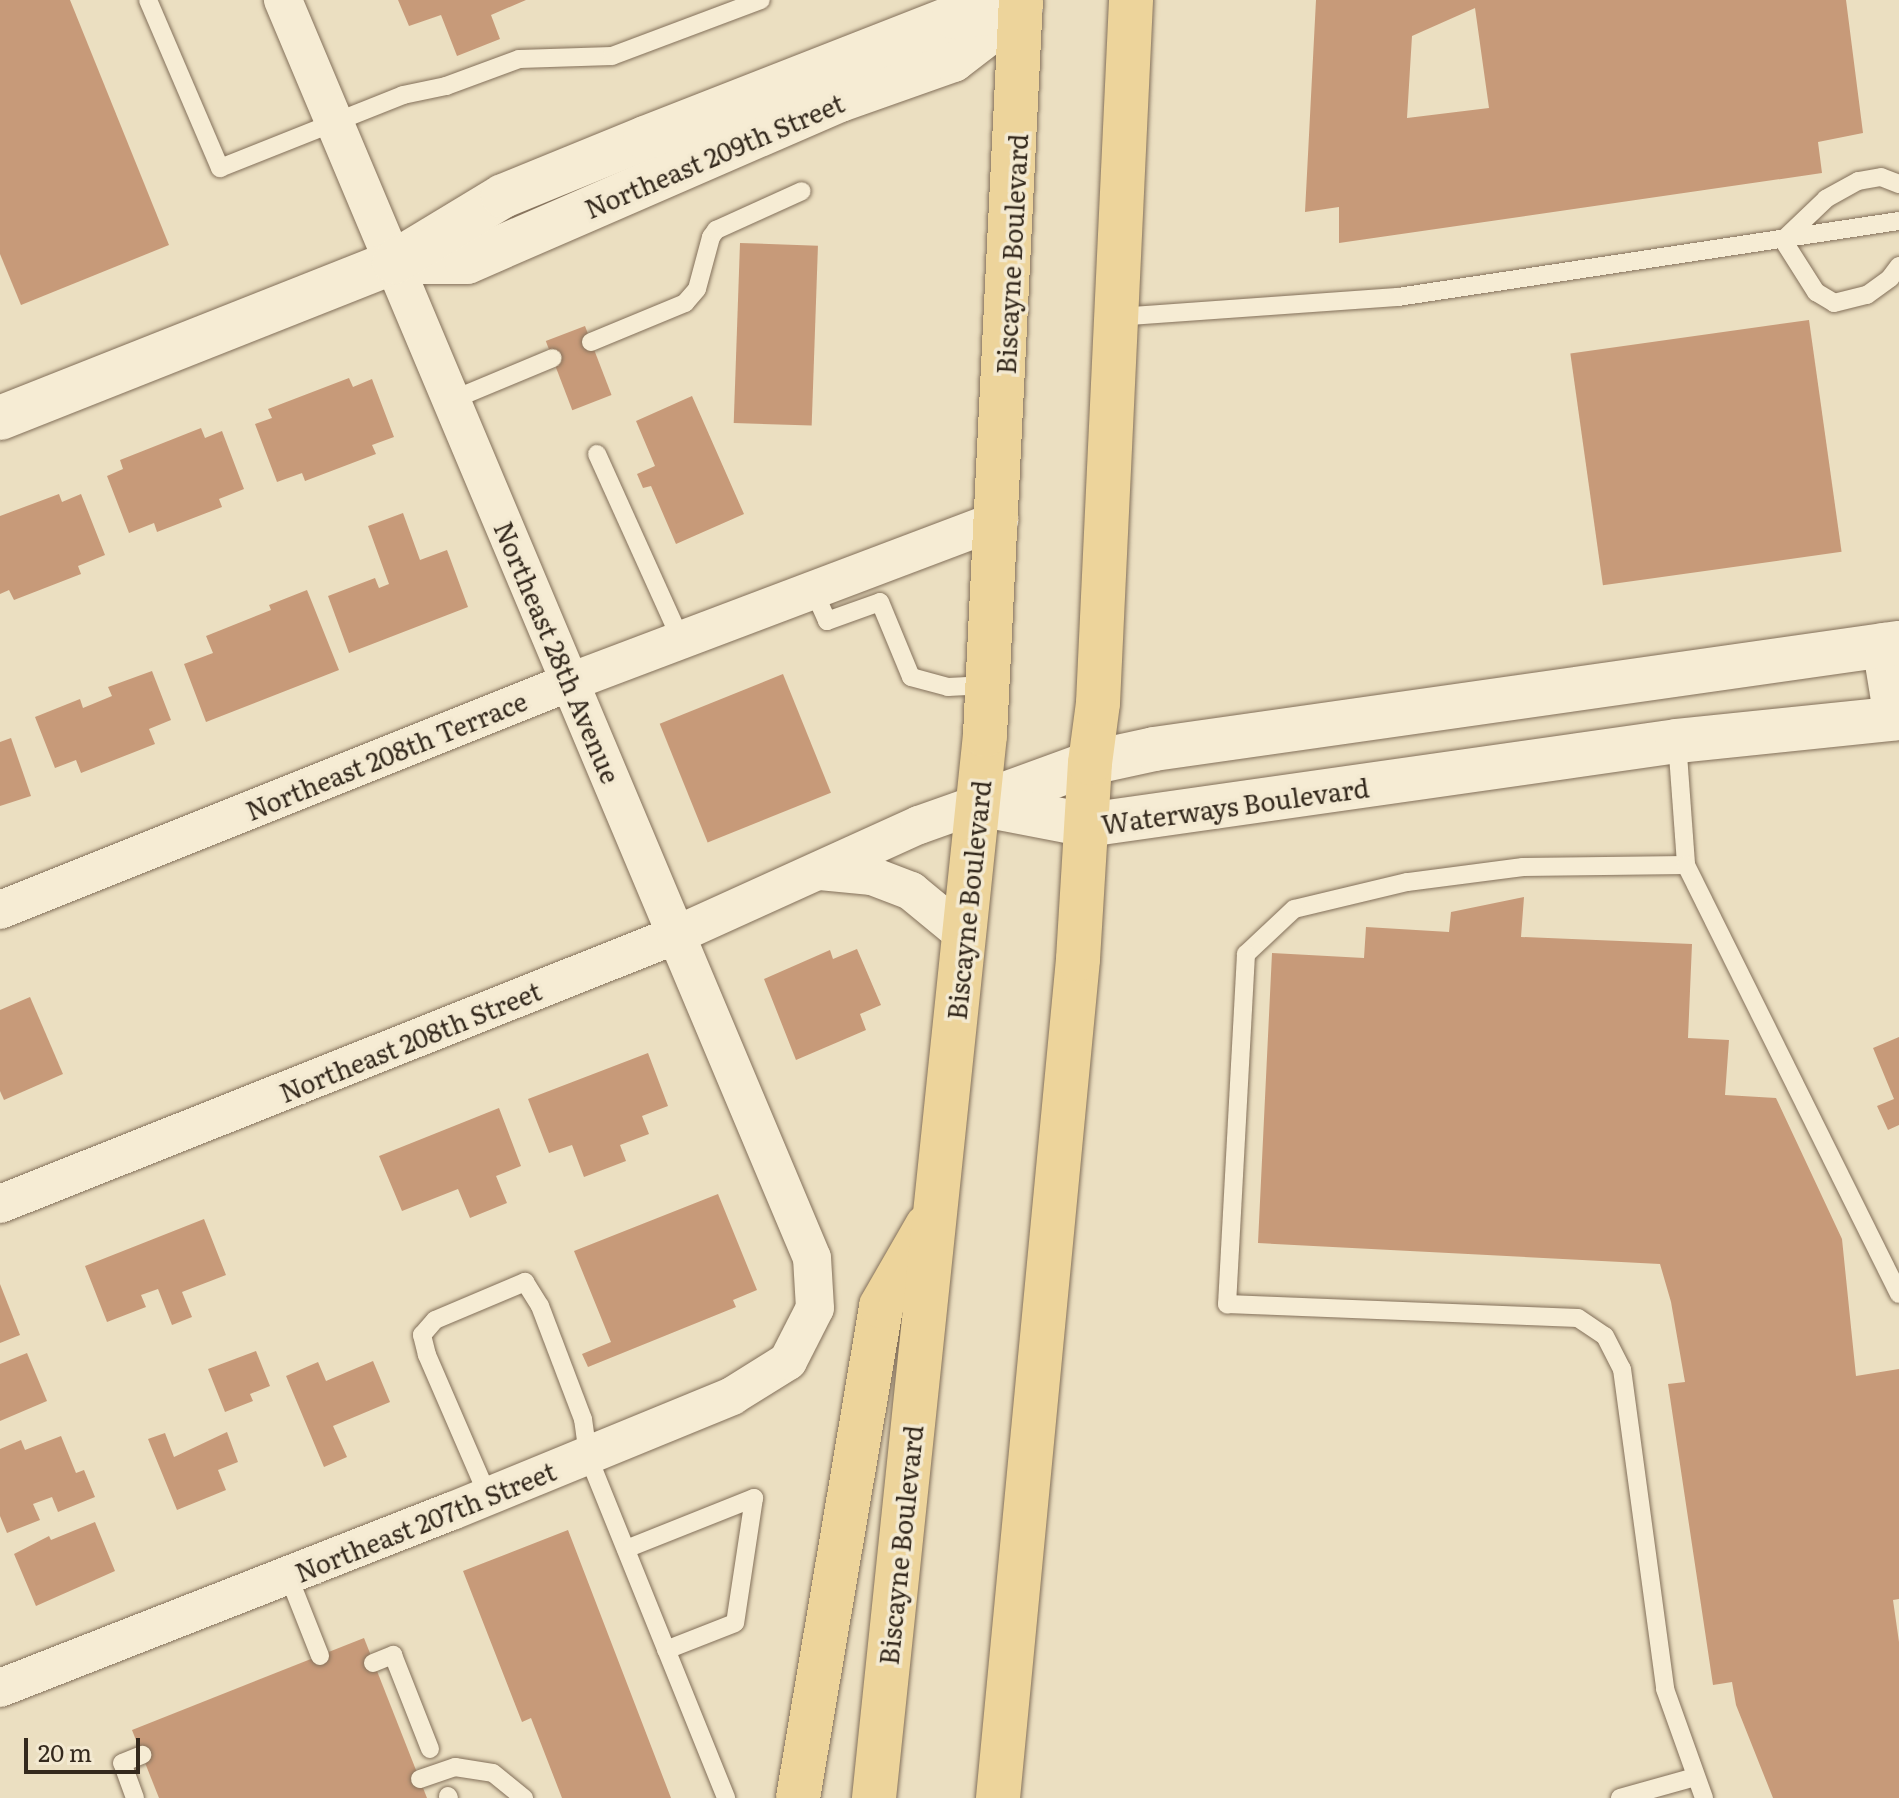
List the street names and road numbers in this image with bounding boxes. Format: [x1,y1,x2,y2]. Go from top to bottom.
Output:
street label: Northeast 209th Street [580,86,848,224]
street label: Biscayne Boulevard [989,133,1033,375]
street label: Northeast 28th Avenue [489,516,627,788]
street label: Northeast 208th Terrace [241,684,531,826]
street label: Waterways Boulevard [1099,771,1371,839]
street label: Biscayne Boulevard [940,779,996,1021]
street label: Northeast 208th Street [275,974,545,1108]
street label: Biscayne Boulevard [872,1424,928,1666]
street label: Northeast 207th Street [290,1454,560,1588]

